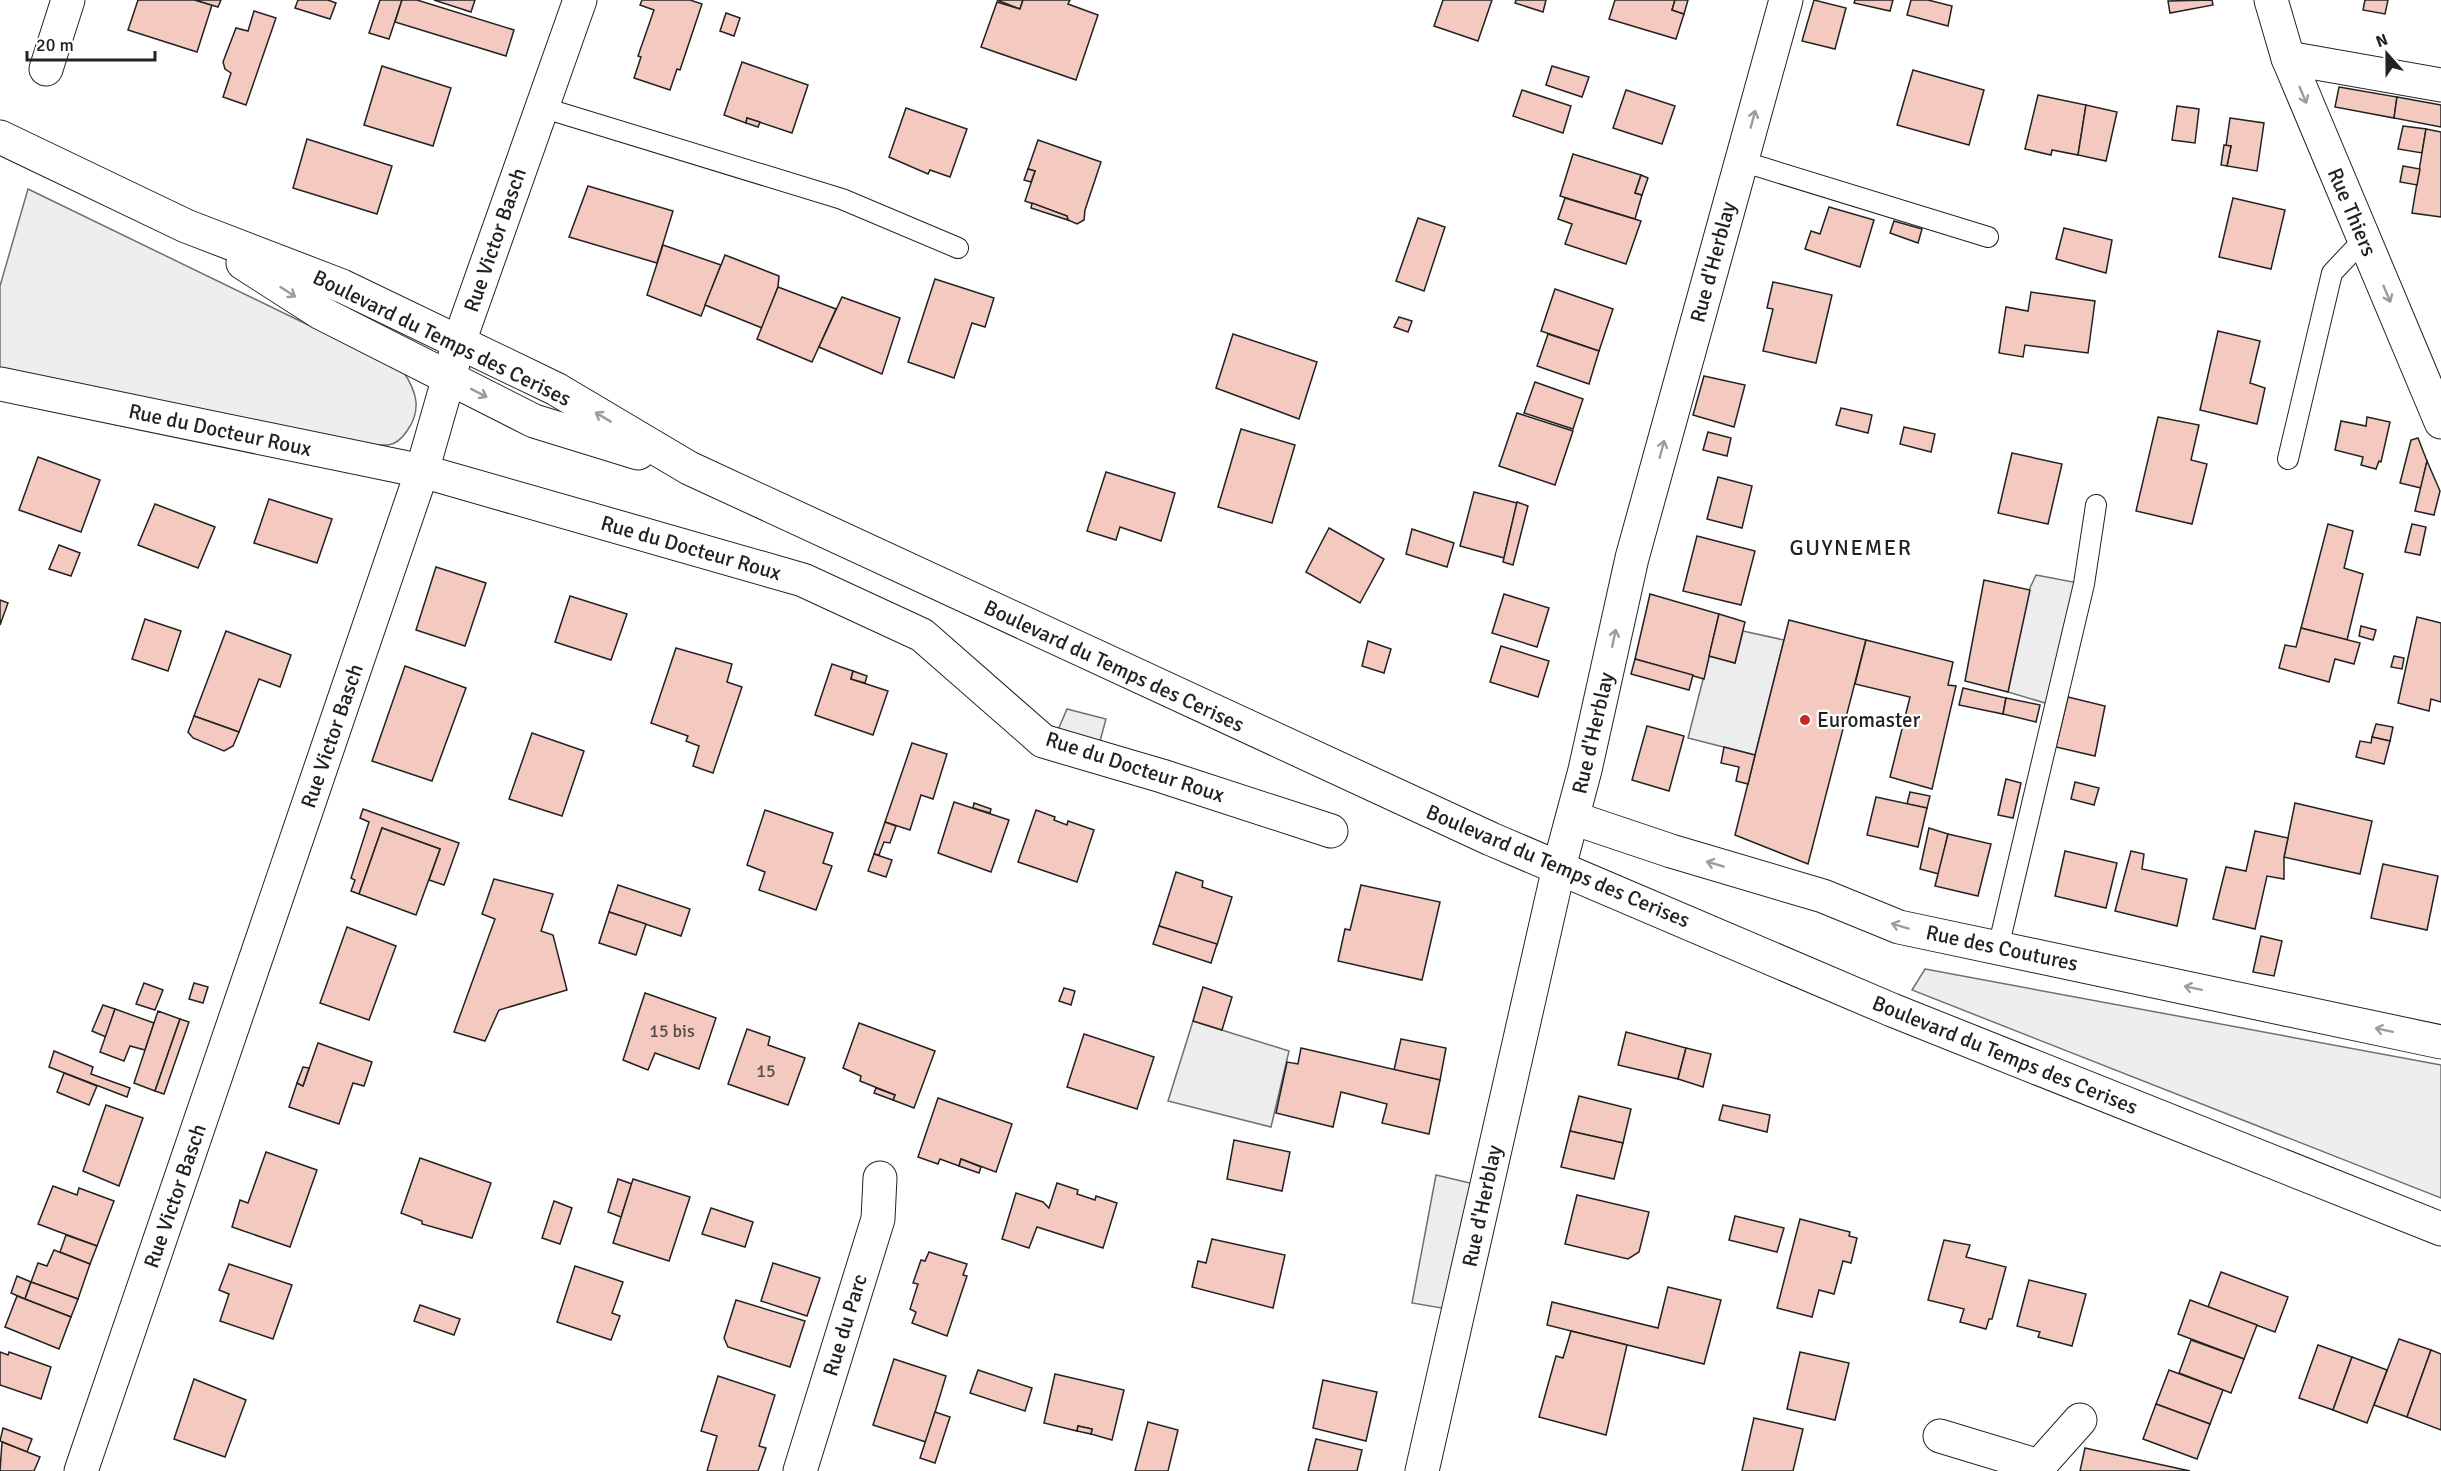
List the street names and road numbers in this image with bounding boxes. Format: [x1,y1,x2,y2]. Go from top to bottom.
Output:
street label: Rue Thiers [2322,164,2382,260]
street label: Rue Victor Basch [458,165,532,315]
street label: Rue d'Herblay [1684,199,1742,325]
street label: Boulevard du Temps des Cerises [309,264,575,412]
street label: Rue du Docteur Roux [126,398,314,462]
street label: Rue du Docteur Roux [598,510,784,586]
street label: Boulevard du Temps des Cerises [980,594,1248,738]
street label: Rue Victor Basch [295,661,369,811]
street label: Rue d'Herblay [1566,669,1620,796]
street label: Rue du Docteur Roux [1042,726,1228,808]
street label: Boulevard du Temps des Cerises [1422,799,1694,933]
street label: Rue des Coutures [1924,919,2080,977]
street label: Boulevard du Temps des Cerises [1868,990,2142,1120]
street label: Rue Victor Basch [138,1121,212,1271]
street label: Rue d'Herblay [1456,1142,1508,1269]
street label: Rue du Parc [817,1271,873,1379]

